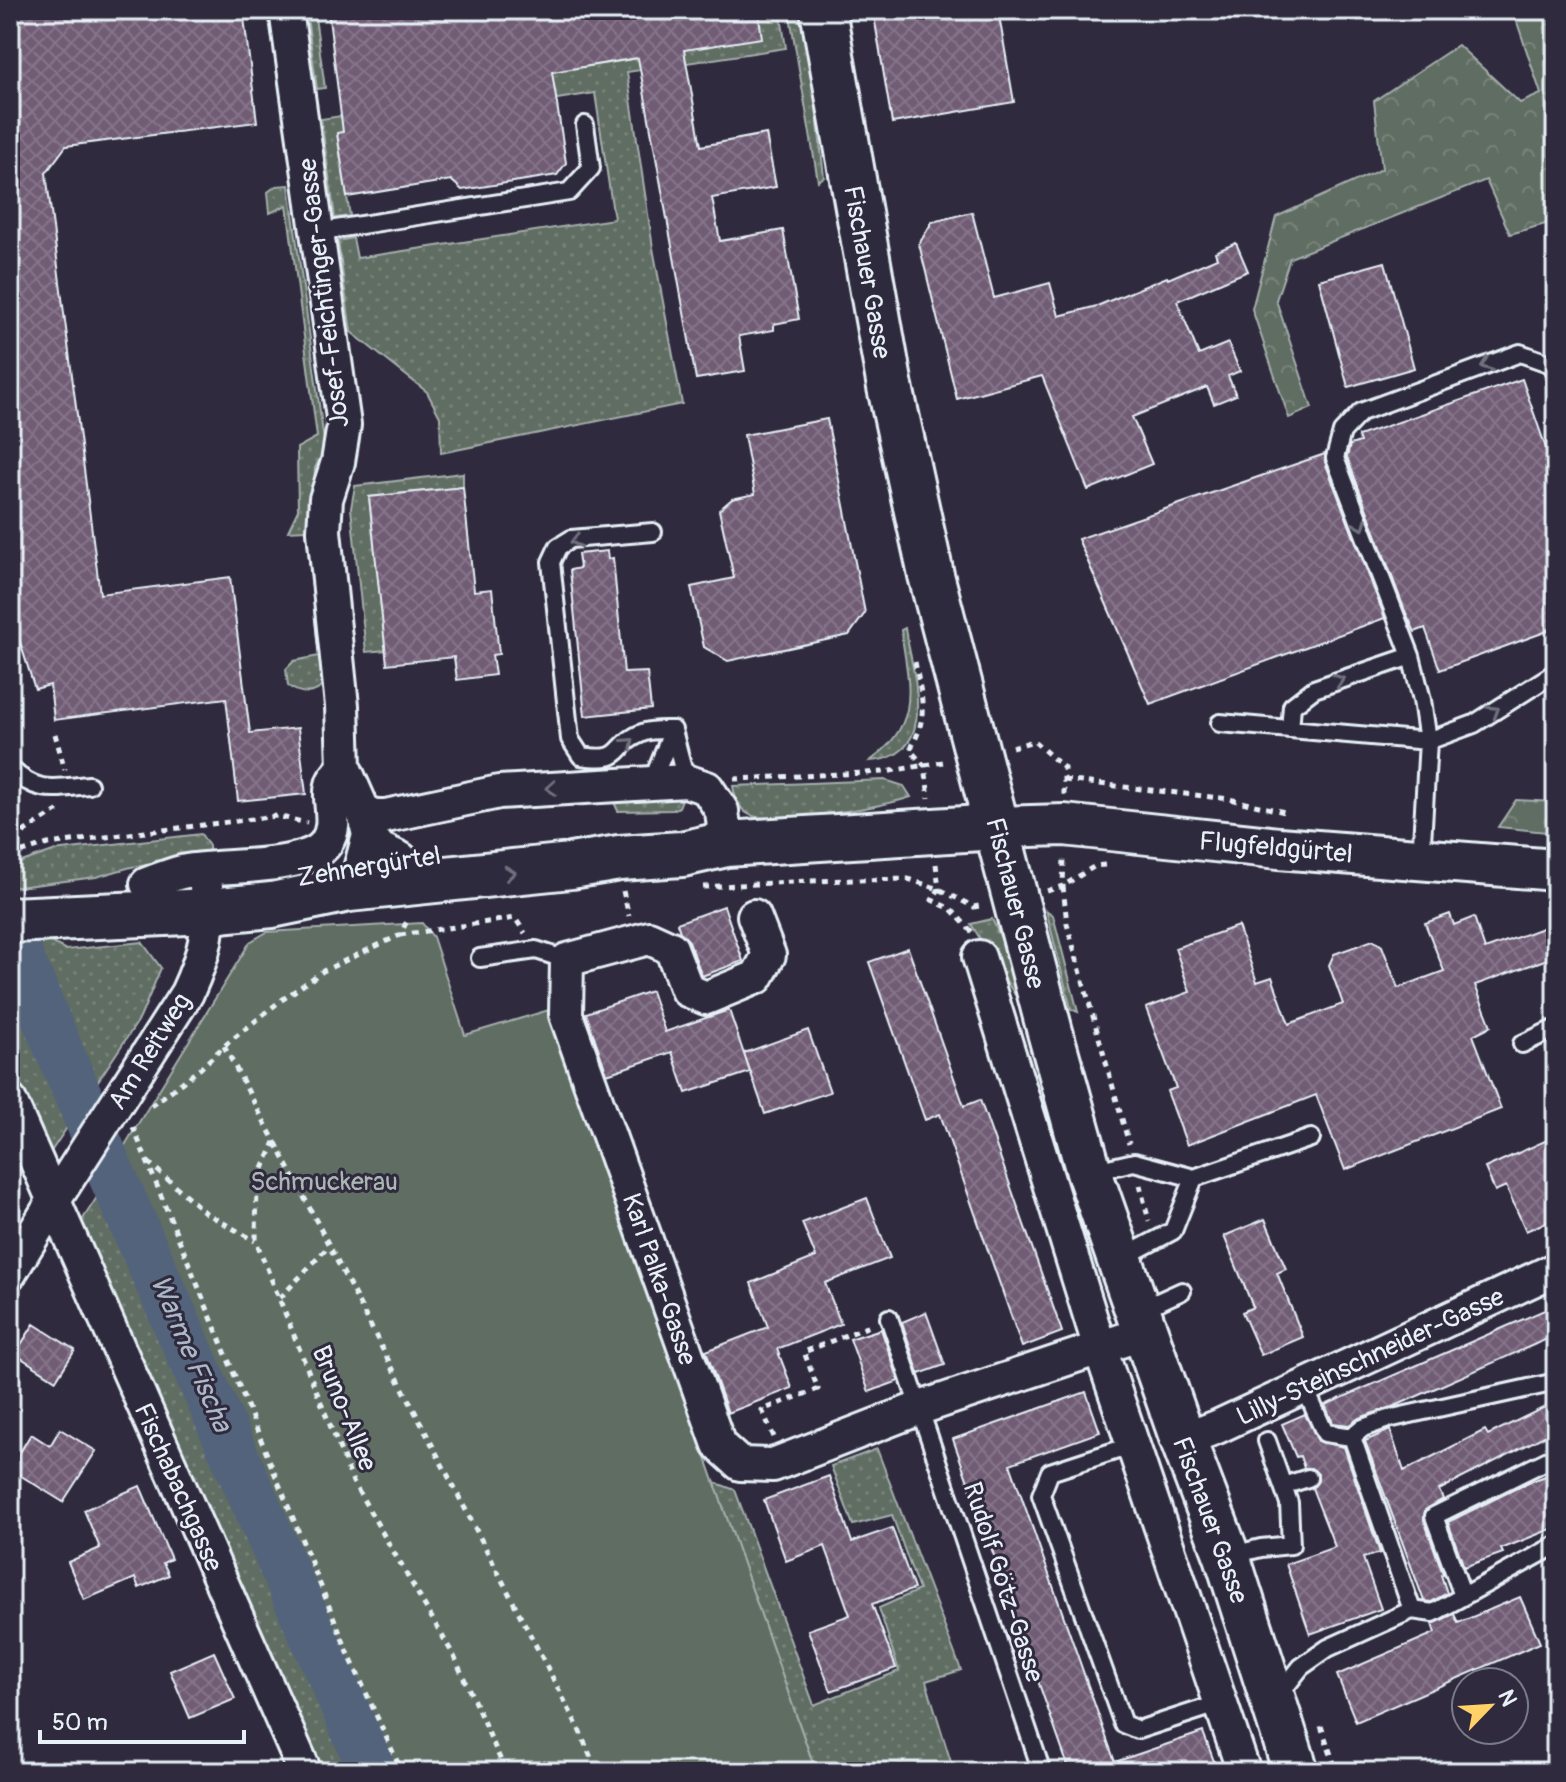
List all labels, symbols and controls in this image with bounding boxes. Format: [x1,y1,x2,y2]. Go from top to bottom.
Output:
street label: Josef-Feichtinger-Gasse [292,156,356,430]
street label: Fischauer Gasse [836,183,898,361]
one-way arrow [1480,356,1494,372]
one-way arrow [1351,517,1368,531]
one-way arrow [570,532,583,549]
one-way arrow [1331,674,1345,690]
one-way arrow [1485,706,1500,721]
one-way arrow [620,738,634,752]
one-way arrow [544,780,557,797]
street label: Fischauer Gasse [978,814,1052,992]
street label: Flugfeldgürtel [1198,825,1354,871]
street label: Zehnergürtel [295,840,443,894]
one-way arrow [504,865,517,882]
street label: Am Reitweg [101,987,198,1116]
park label: Schmuckerau [250,1166,398,1198]
street label: Karl Palka-Gasse [615,1189,704,1370]
water label: Warme Fischa [142,1270,240,1439]
street label: Lilly-Steinschneider-Gasse [1232,1281,1509,1433]
street label: Bruno-Allee [304,1341,384,1476]
street label: Fischabachgasse [127,1398,230,1577]
street label: Fischauer Gasse [1165,1433,1255,1608]
street label: Rudolf Götz-Gasse [956,1478,1051,1687]
north arrow [1450,1666,1530,1746]
text: N [1491,1685,1523,1711]
scale bar [40,1694,244,1744]
text: 50 m [52,1708,108,1737]

